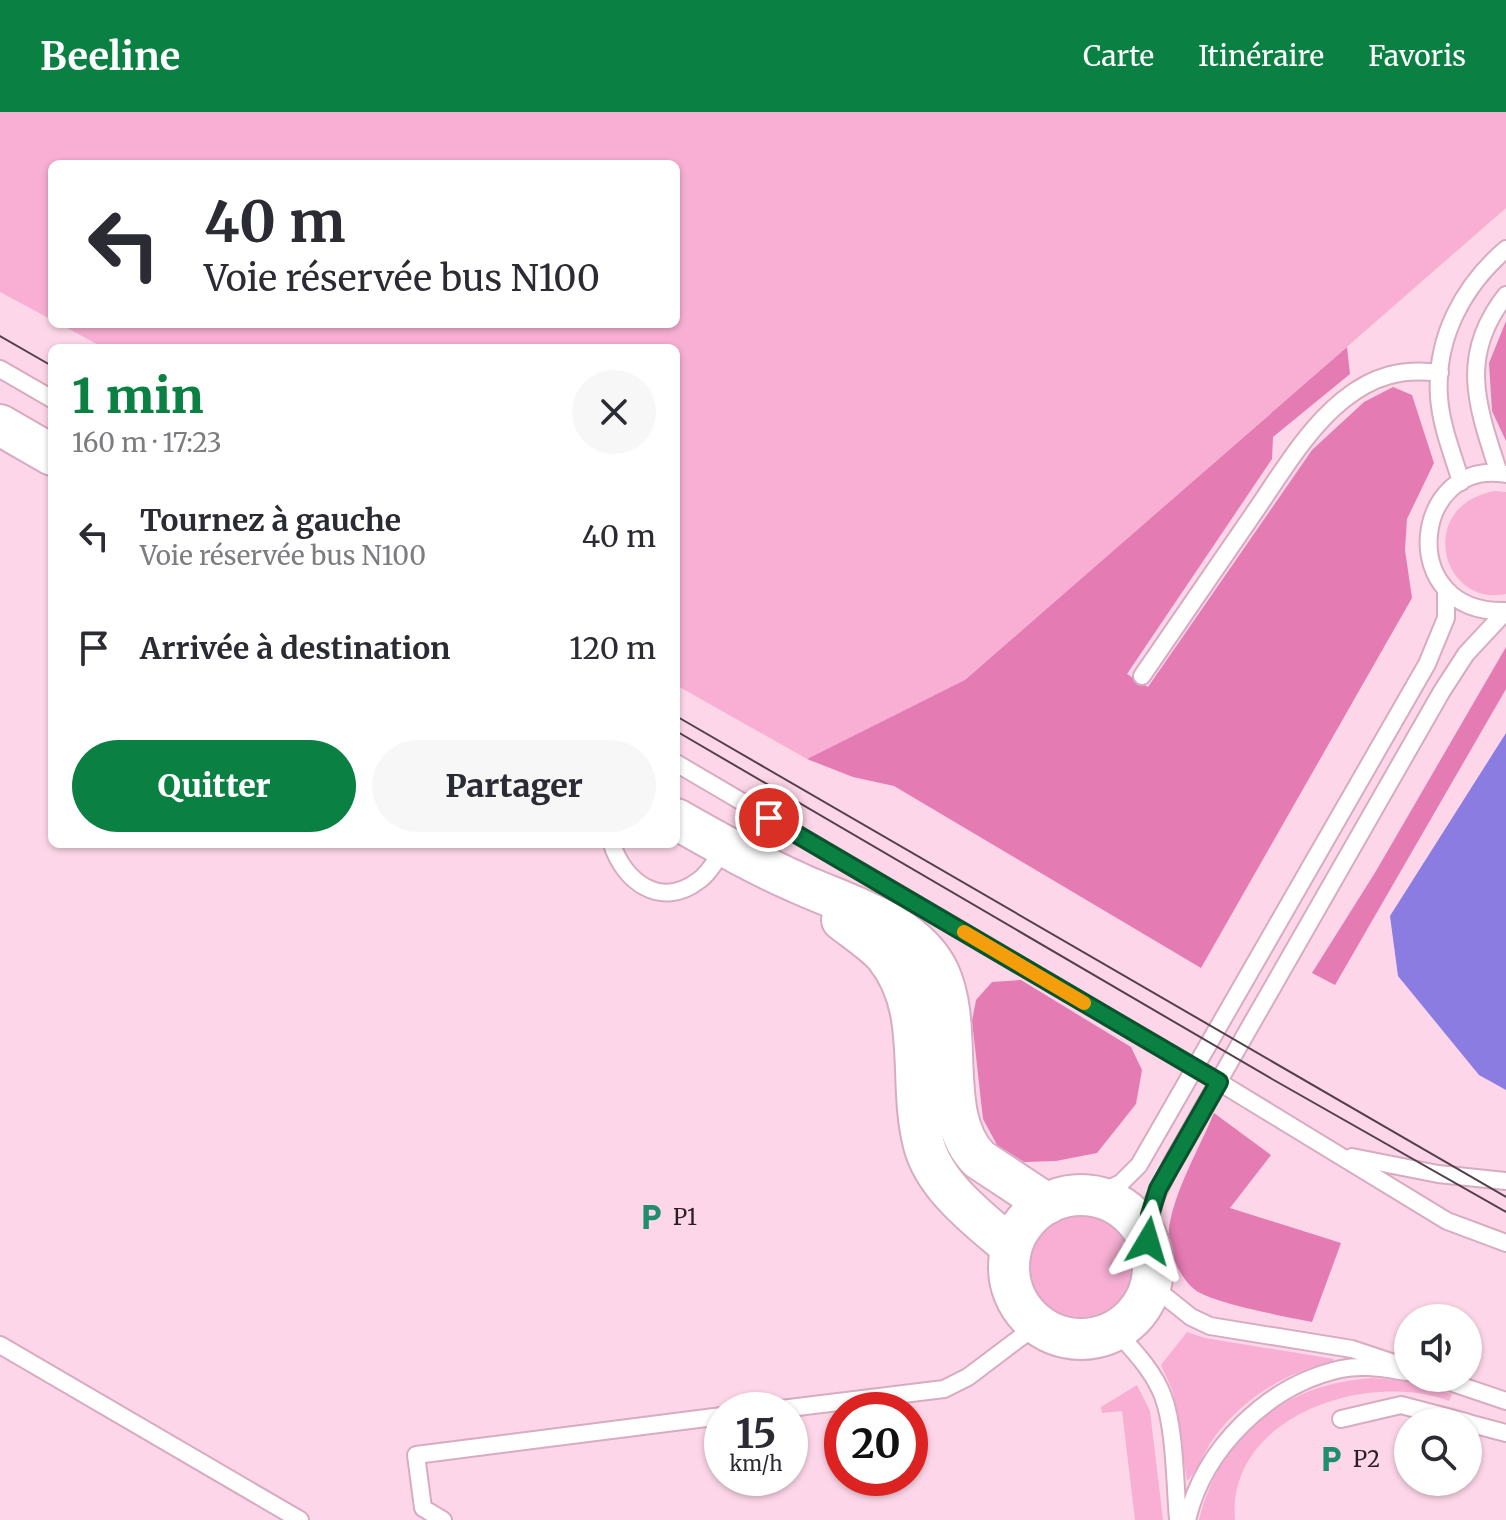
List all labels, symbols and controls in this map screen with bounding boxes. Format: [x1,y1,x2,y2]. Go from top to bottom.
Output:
text: Beeline [40,33,180,80]
text: Carte [1083,38,1154,74]
text: Itinéraire [1198,38,1324,74]
text: Favoris [1368,38,1466,74]
text: 40 m [204,187,346,257]
icon: left [72,192,176,296]
text: Voie réservée bus N100 [204,256,600,301]
text: 1 min [72,366,204,426]
button: close [572,370,656,454]
text: 160 m · 17:23 [72,426,222,459]
text: Tournez à gauche [140,501,401,539]
icon: left [72,514,116,558]
text: 40 m [582,517,656,555]
text: Voie réservée bus N100 [140,539,426,572]
icon: arrive [72,626,116,670]
text: Arrivée à destination [140,629,450,667]
text: 120 m [569,629,656,667]
button: Quitter [72,740,356,832]
button: Partager [372,740,656,832]
pin [735,784,803,852]
icon: arrive [747,796,791,840]
position arrow [1106,1199,1190,1283]
parking icon: P1 [636,1202,666,1232]
place label: P1 [673,1203,697,1231]
map controls [1394,1304,1482,1496]
button: sound [1394,1304,1482,1392]
speed limit sign: 20 [824,1392,928,1496]
button: search [1394,1408,1482,1496]
text: 15 [736,1409,776,1459]
parking icon: P2 [1316,1444,1346,1474]
place label: P2 [1353,1445,1380,1473]
text: km/h [730,1451,782,1476]

